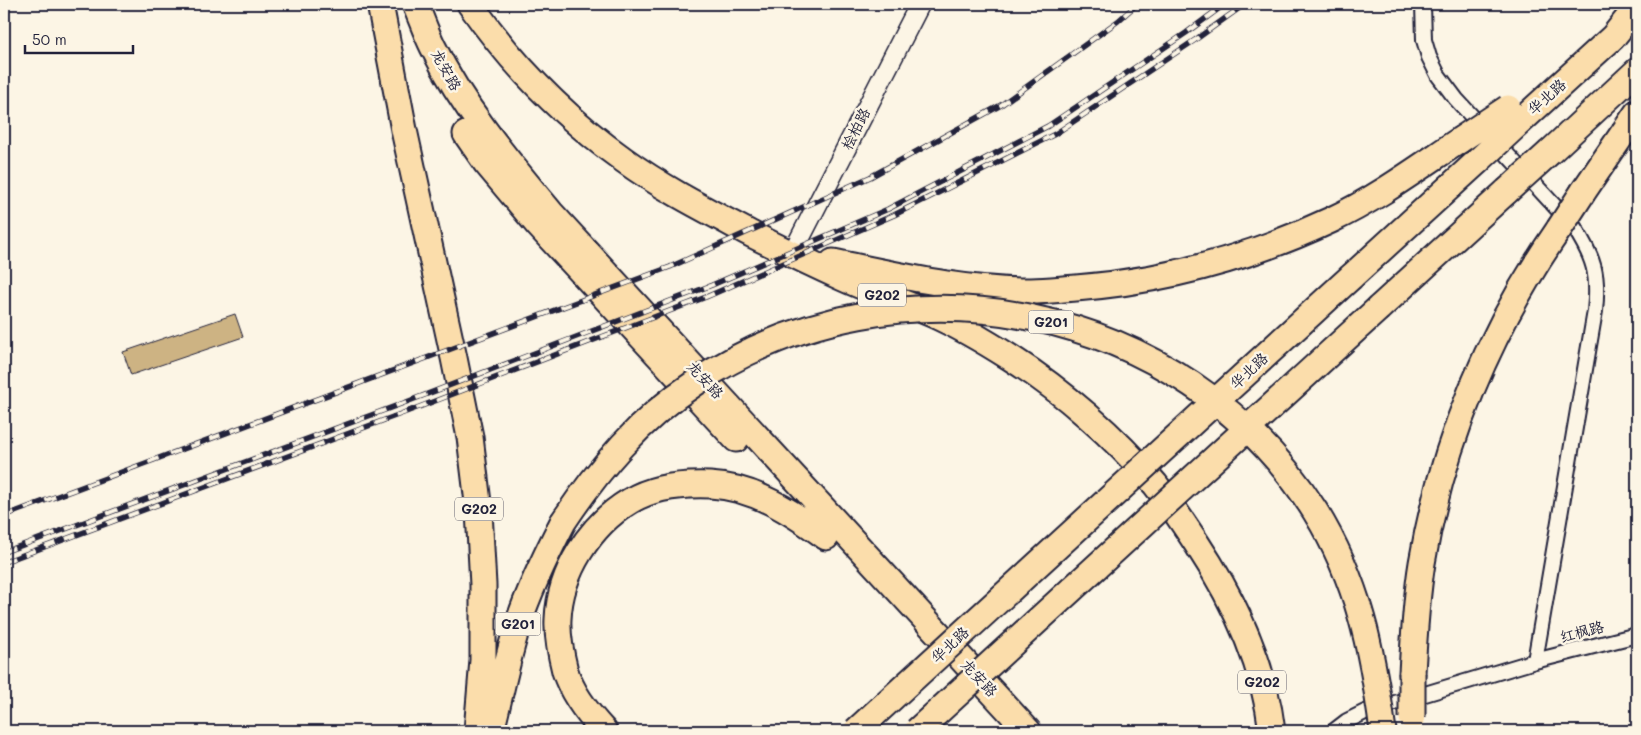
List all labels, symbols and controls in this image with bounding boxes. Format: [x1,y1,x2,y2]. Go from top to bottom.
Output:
scale bar [25,22,132,54]
text: 50 m [32,29,67,49]
street label: 龙安路 [427,45,467,94]
street label: 华北路 [1523,74,1570,119]
street label: 桧柏路 [836,104,874,153]
road number: G202 [858,284,906,306]
road number: G201 [1028,311,1074,334]
street label: 华北路 [1225,348,1272,393]
street label: 龙安路 [683,356,728,403]
road number: G202 [455,498,503,520]
road number: G201 [496,612,540,636]
street label: 红枫路 [1557,616,1606,647]
street label: 华北路 [926,622,973,667]
street label: 龙安路 [957,654,1002,701]
road number: G202 [1238,670,1286,694]

